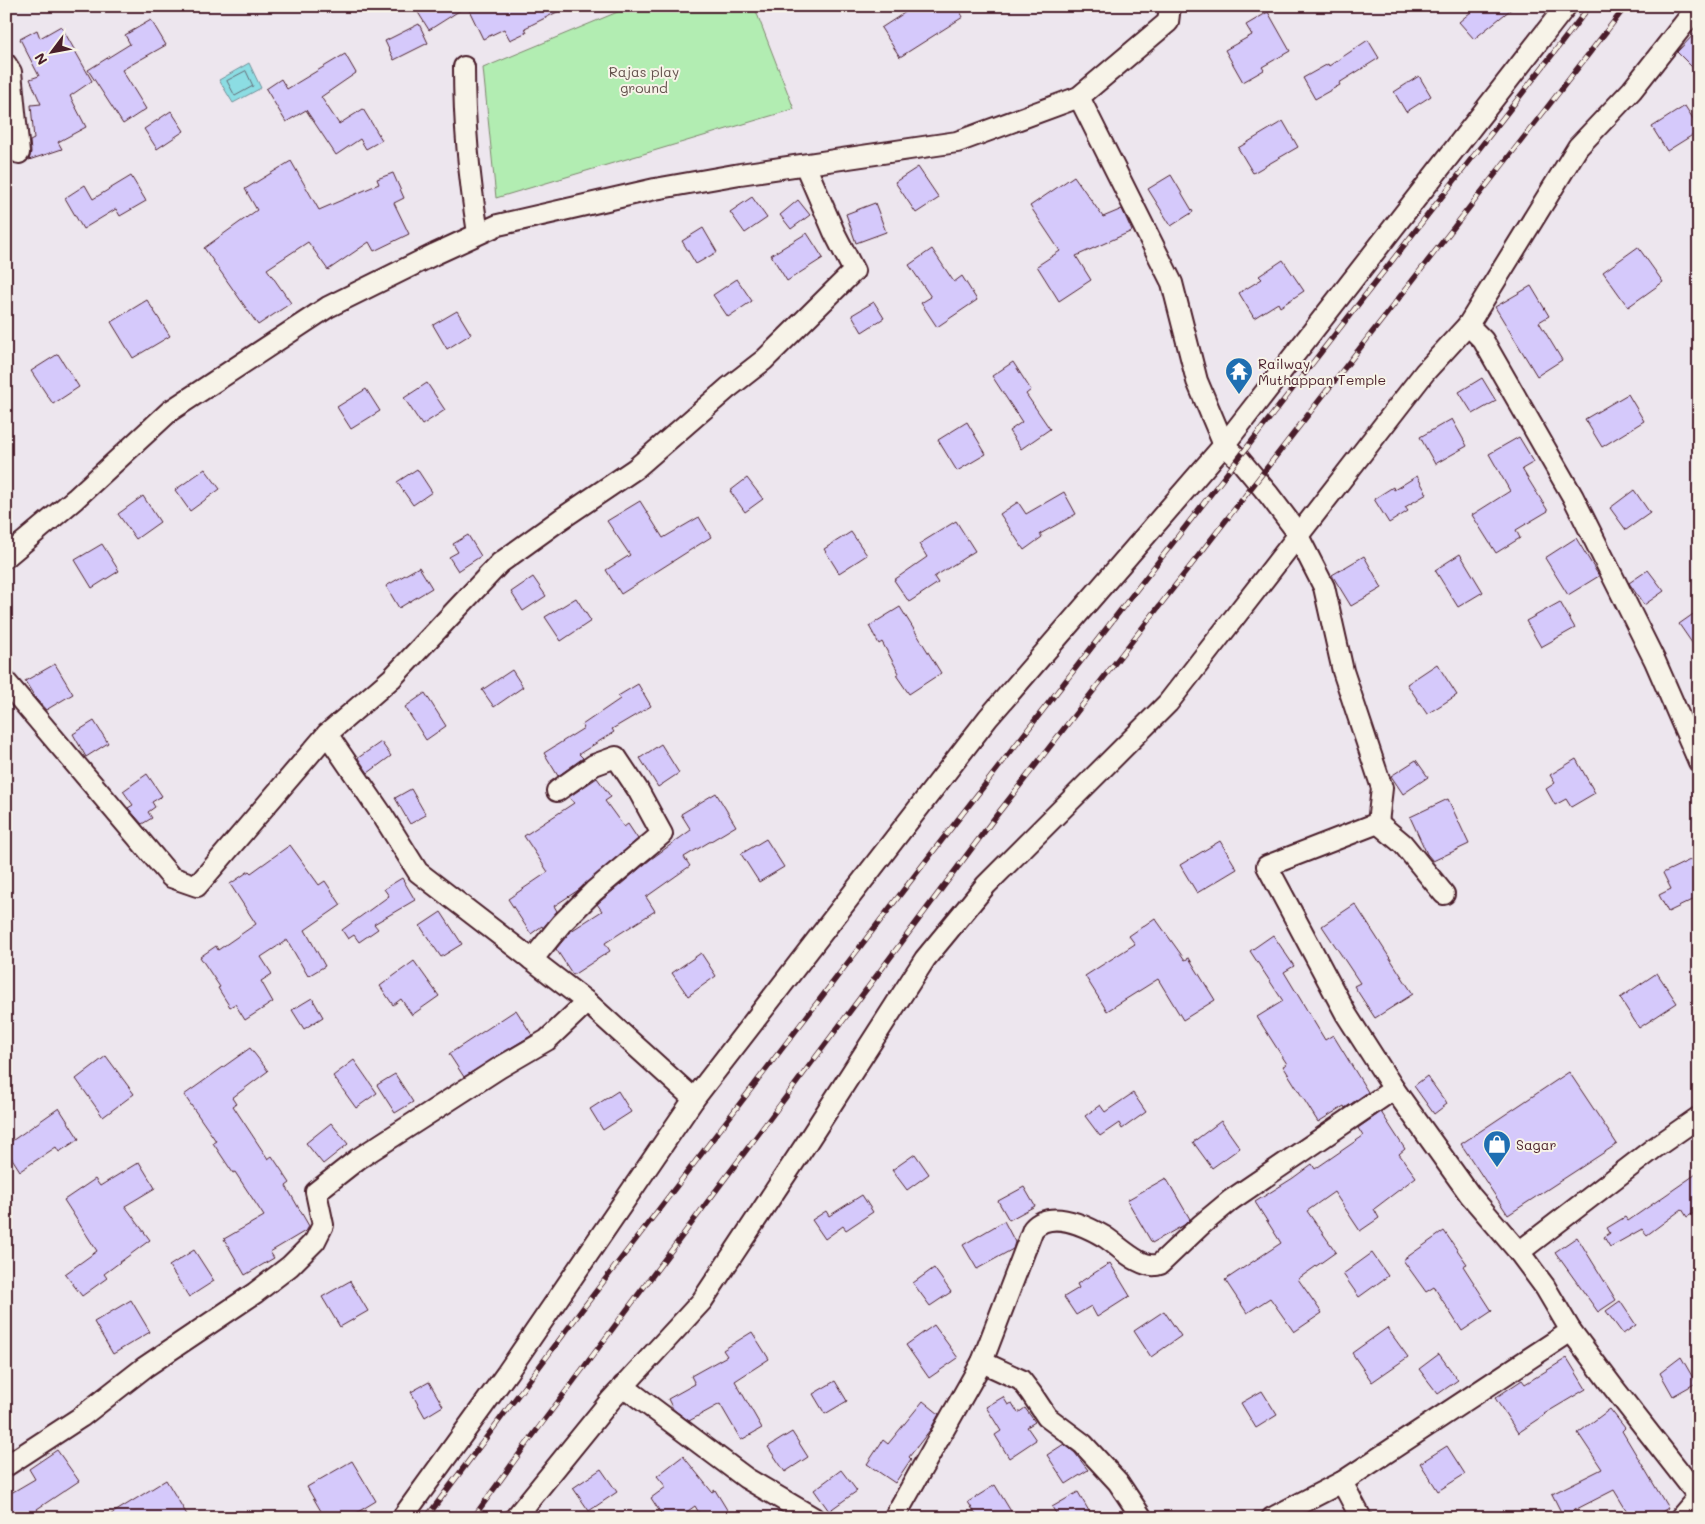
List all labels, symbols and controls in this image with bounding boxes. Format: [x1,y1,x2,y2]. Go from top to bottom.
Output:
north arrow [28,28,78,78]
text: N [30,50,51,69]
park label: Rajas play ground [609,62,679,97]
place label: Railway Muthappan Temple [1258,354,1386,389]
temple icon: Railway Muthappan Temple [1224,356,1254,395]
shop icon: Sagar [1482,1129,1512,1168]
place label: Sagar [1516,1135,1556,1154]

